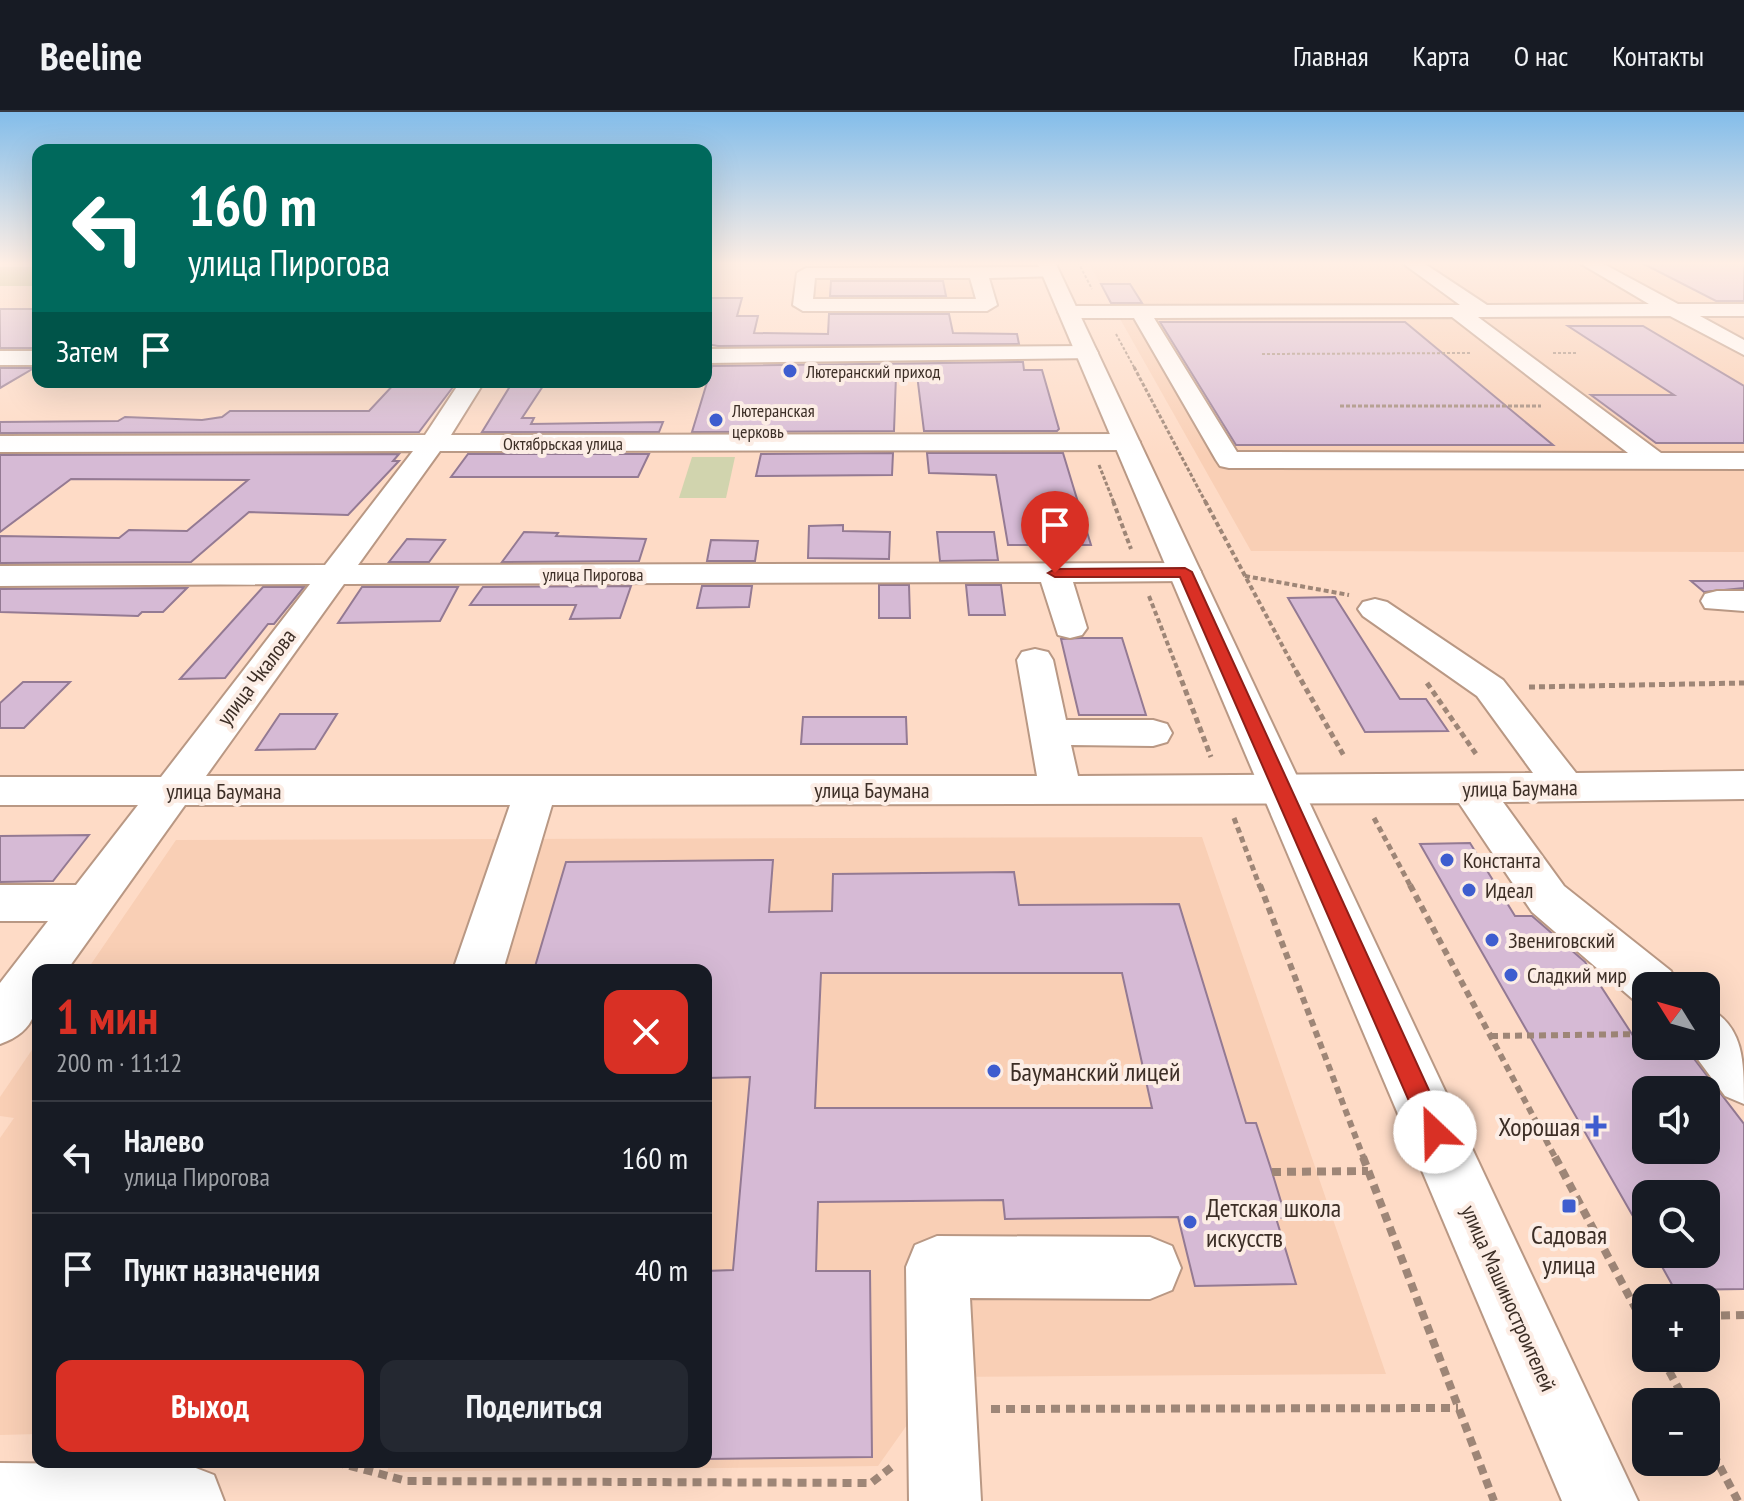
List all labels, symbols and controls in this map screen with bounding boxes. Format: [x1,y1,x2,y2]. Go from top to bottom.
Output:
text: Beeline [40,31,142,80]
text: Главная [1293,37,1369,74]
text: Карта [1413,37,1470,74]
text: О нас [1514,37,1568,74]
text: Контакты [1612,37,1704,74]
text: 160 m [188,169,317,241]
icon: left [56,176,160,280]
text: улица Пирогова [188,239,390,286]
icon: arrive [134,328,178,372]
text: Затем [56,331,118,370]
place label: Лютеранский приход [805,360,940,383]
marker: Лютеранский приход [781,362,799,380]
place label: Лютеранская церковь [731,399,815,443]
marker: Лютеранская церковь [707,411,725,429]
street label: Октябрьская улица [503,432,623,455]
pin [1021,491,1089,573]
icon: arrive [1033,503,1077,547]
street label: улица Пирогова [542,563,644,586]
street label: улица Чкалова [211,623,301,731]
street label: улица Баумана [1462,773,1578,803]
street label: улица Баумана [814,776,930,804]
street label: улица Баумана [166,777,282,805]
place label: Константа [1463,846,1541,874]
marker: Константа [1438,851,1456,869]
place label: Идеал [1485,876,1533,904]
marker: Идеал [1460,881,1478,899]
place label: Звениговский [1508,926,1615,954]
marker: Звениговский [1483,931,1501,949]
place label: Сладкий мир [1527,961,1627,989]
marker: Сладкий мир [1502,966,1520,984]
north arrow [1632,972,1720,1060]
map controls [1632,972,1720,1476]
text: 1 мин [56,985,158,1047]
button: close [604,990,688,1074]
text: 200 m · 11:12 [56,1046,182,1079]
place label: Бауманский лицей [1010,1055,1180,1088]
marker: Бауманский лицей [985,1062,1003,1080]
button: sound [1632,1076,1720,1164]
position arrow [1393,1090,1477,1174]
place label: Хорошая [1498,1110,1580,1143]
marker: Хорошая [1587,1117,1605,1135]
text: Налево [124,1121,204,1160]
icon: left [56,1135,100,1179]
text: 160 m [622,1138,688,1177]
text: улица Пирогова [124,1160,270,1193]
button: search [1632,1180,1720,1268]
place label: Детская школа искусств [1206,1191,1341,1254]
marker: Садовая улица [1560,1197,1578,1215]
street label: улица Машиностроителей [1455,1201,1563,1395]
marker: Детская школа искусств [1181,1213,1199,1231]
place label: Садовая улица [1531,1218,1607,1281]
icon: arrive [56,1247,100,1291]
text: Пункт назначения [124,1250,320,1289]
text: 40 m [635,1250,688,1289]
button: + [1632,1284,1720,1372]
button: Выход [56,1360,364,1452]
button: Поделиться [380,1360,688,1452]
button: − [1632,1388,1720,1476]

